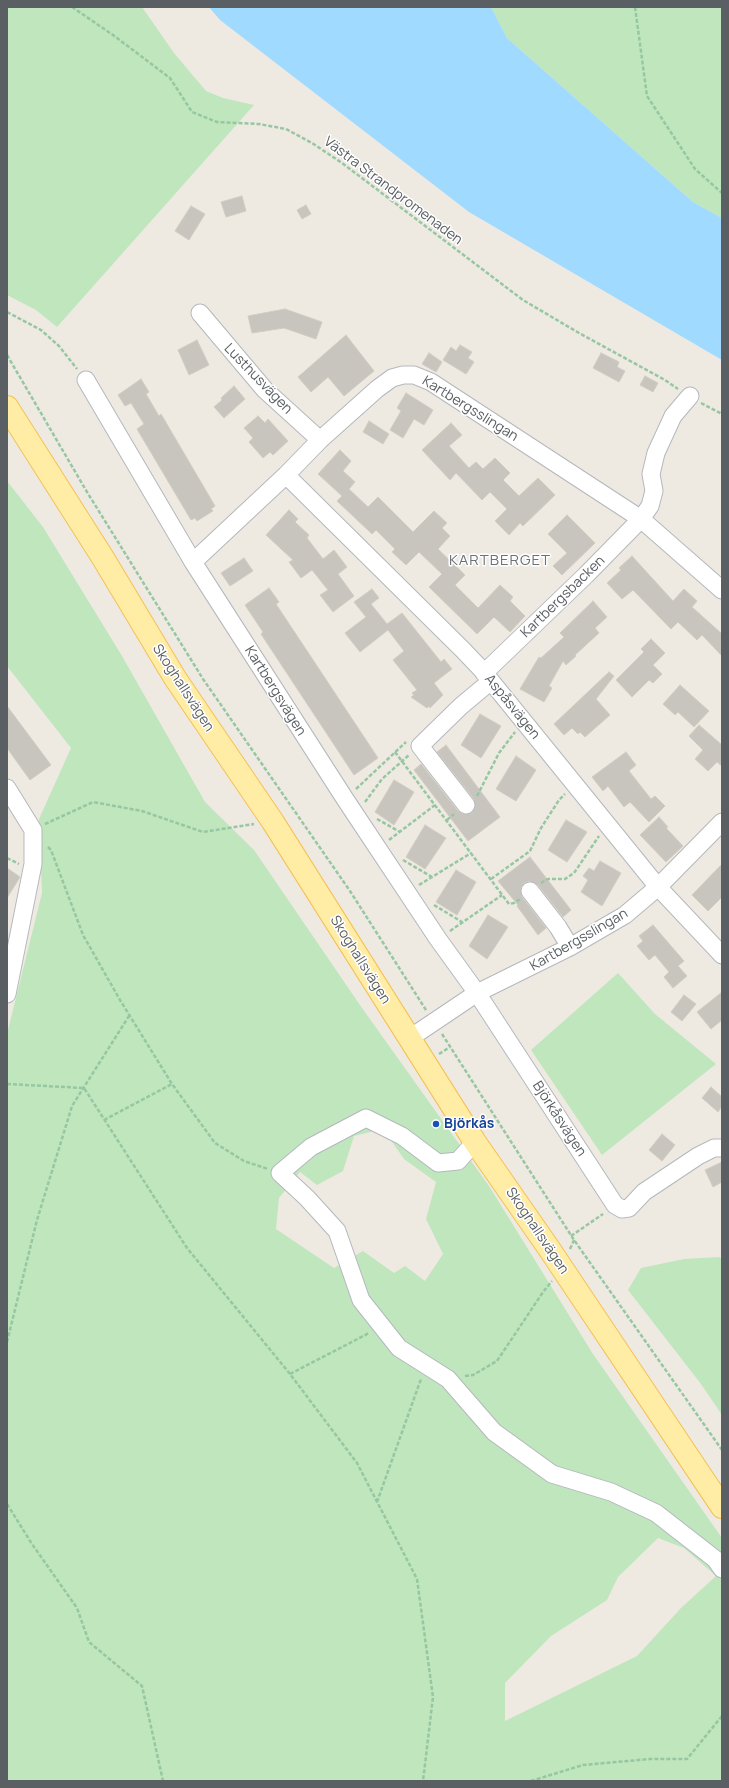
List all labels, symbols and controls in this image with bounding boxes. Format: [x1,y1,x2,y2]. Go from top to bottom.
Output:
street label: Västra Strandpromenaden [320,133,466,249]
street label: Lusthusvägen [220,340,296,418]
street label: Kartbergsslingan [419,373,521,445]
district label: KARTBERGET [449,552,551,570]
street label: Kartbergsbacken [517,553,609,641]
street label: Skoghallsvägen [149,641,217,735]
street label: Kartbergsvägen [241,643,309,739]
street label: Aspåsvägen [481,671,543,743]
street label: Kartbergsslingan [527,905,631,975]
street label: Skoghallsvägen [326,913,394,1007]
street label: Björkåsvägen [528,1078,590,1160]
place label: Björkås [444,1116,494,1132]
marker: Björkås [431,1119,441,1129]
street label: Skoghallsvägen [502,1185,572,1277]

